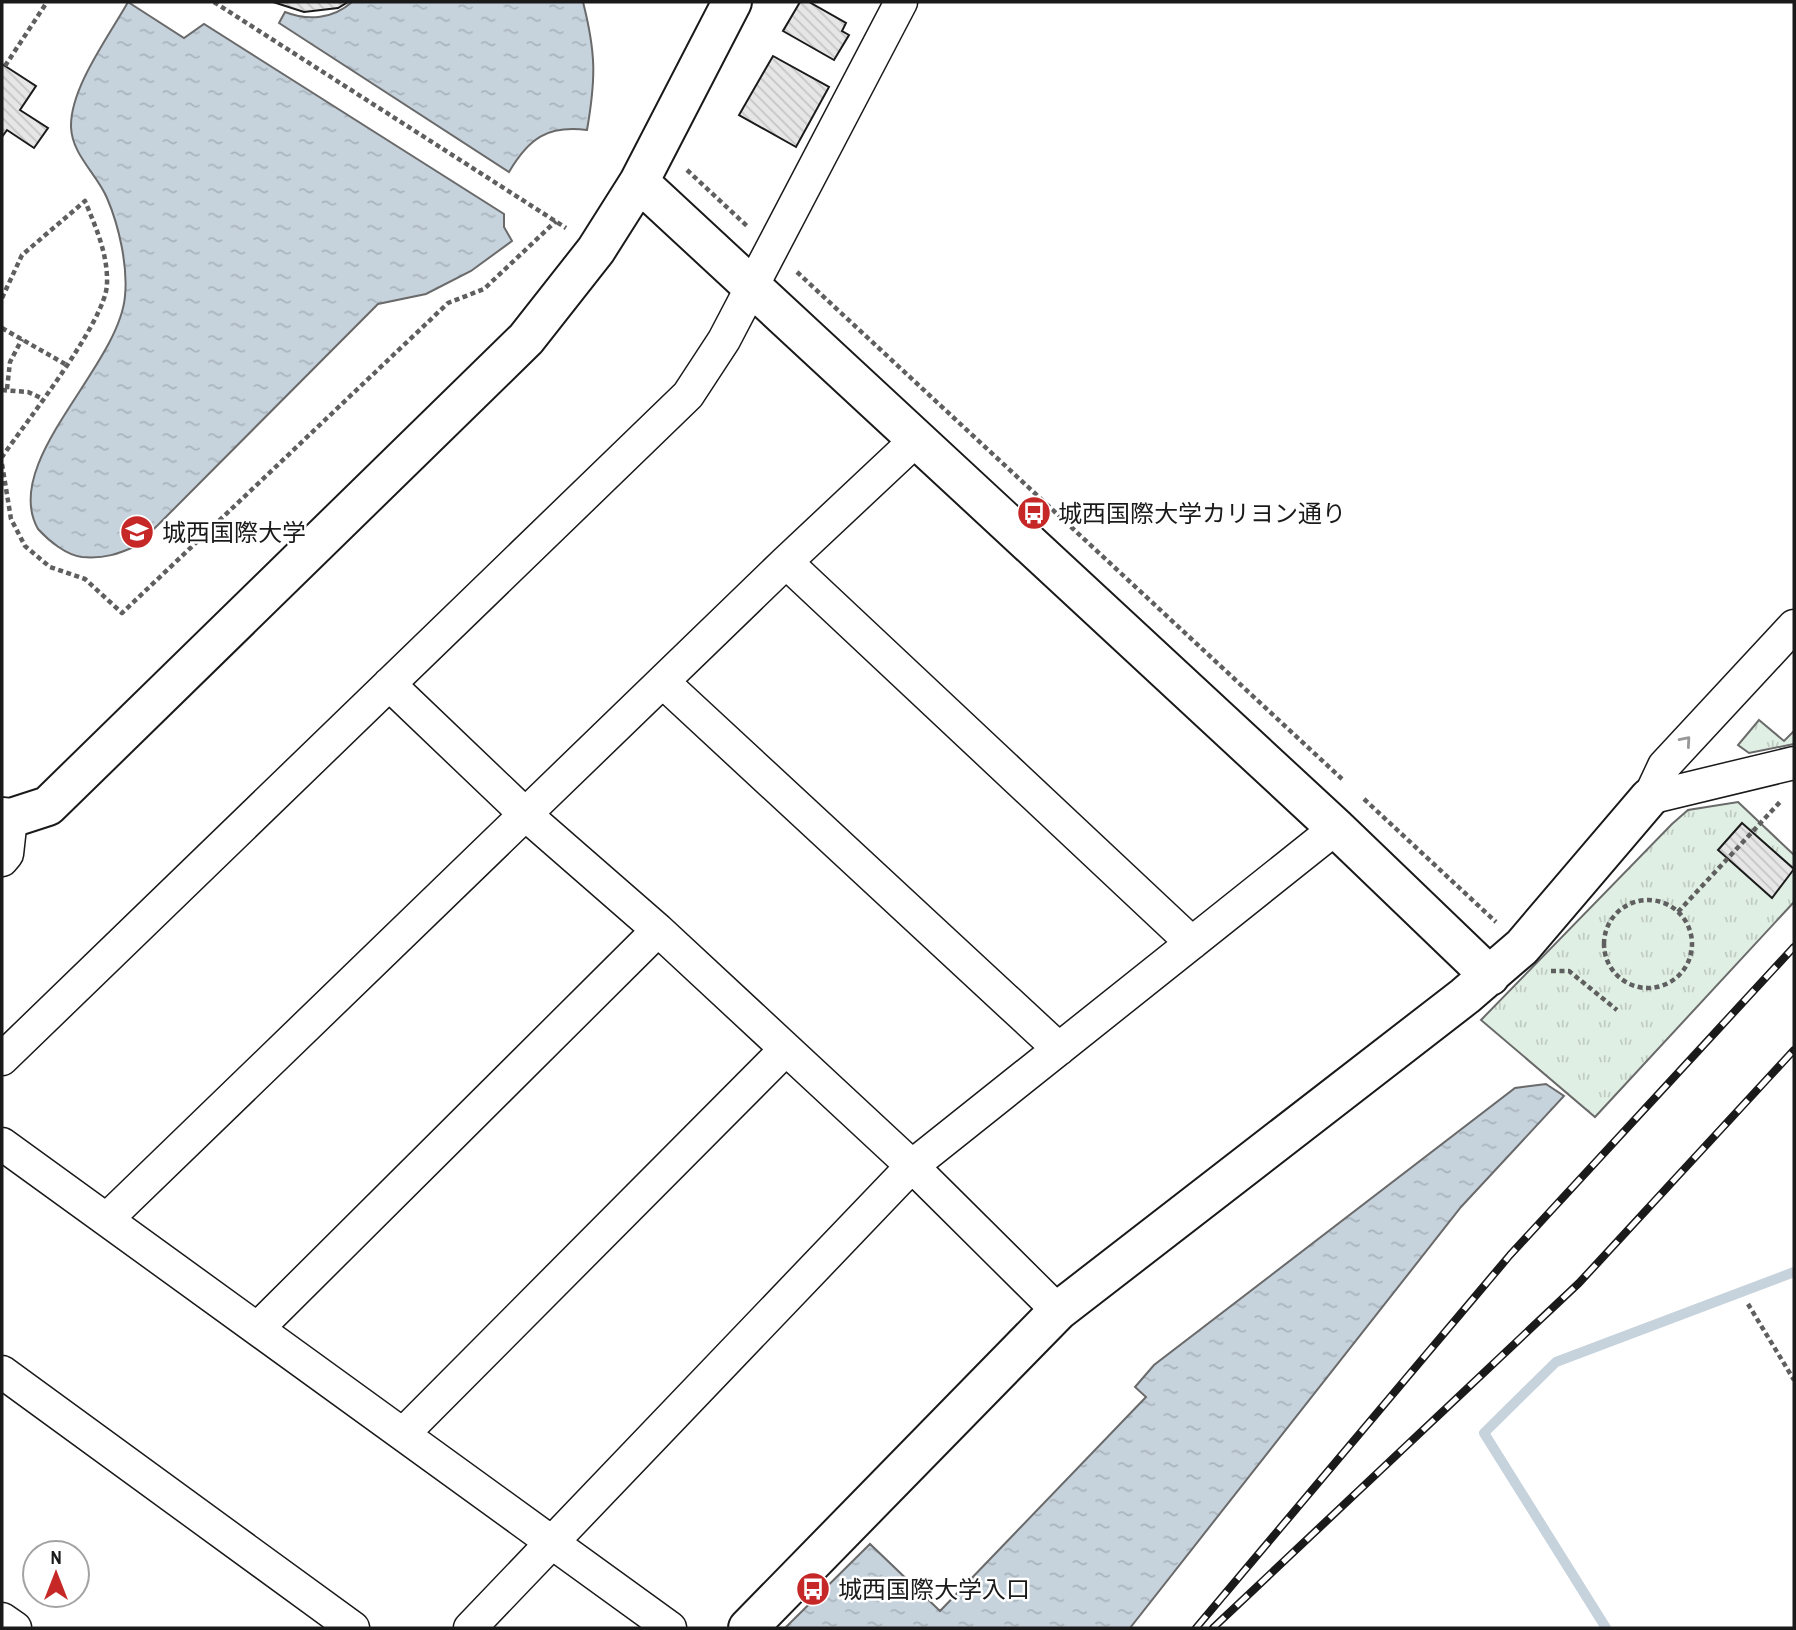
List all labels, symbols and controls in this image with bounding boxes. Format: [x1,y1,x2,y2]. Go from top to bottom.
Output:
bus stop icon: 城西国際大学カリヨン通り [1015,494,1053,532]
place label: 城西国際大学カリヨン通り [1058,497,1346,529]
school or university icon: 城西国際大学 [118,513,156,551]
place label: 城西国際大学 [162,516,306,548]
one-way arrow [1678,736,1690,749]
north arrow [21,1539,91,1609]
text: N [50,1544,62,1570]
bus stop icon: 城西国際大学入口 [794,1570,832,1608]
place label: 城西国際大学入口 [838,1573,1030,1605]

